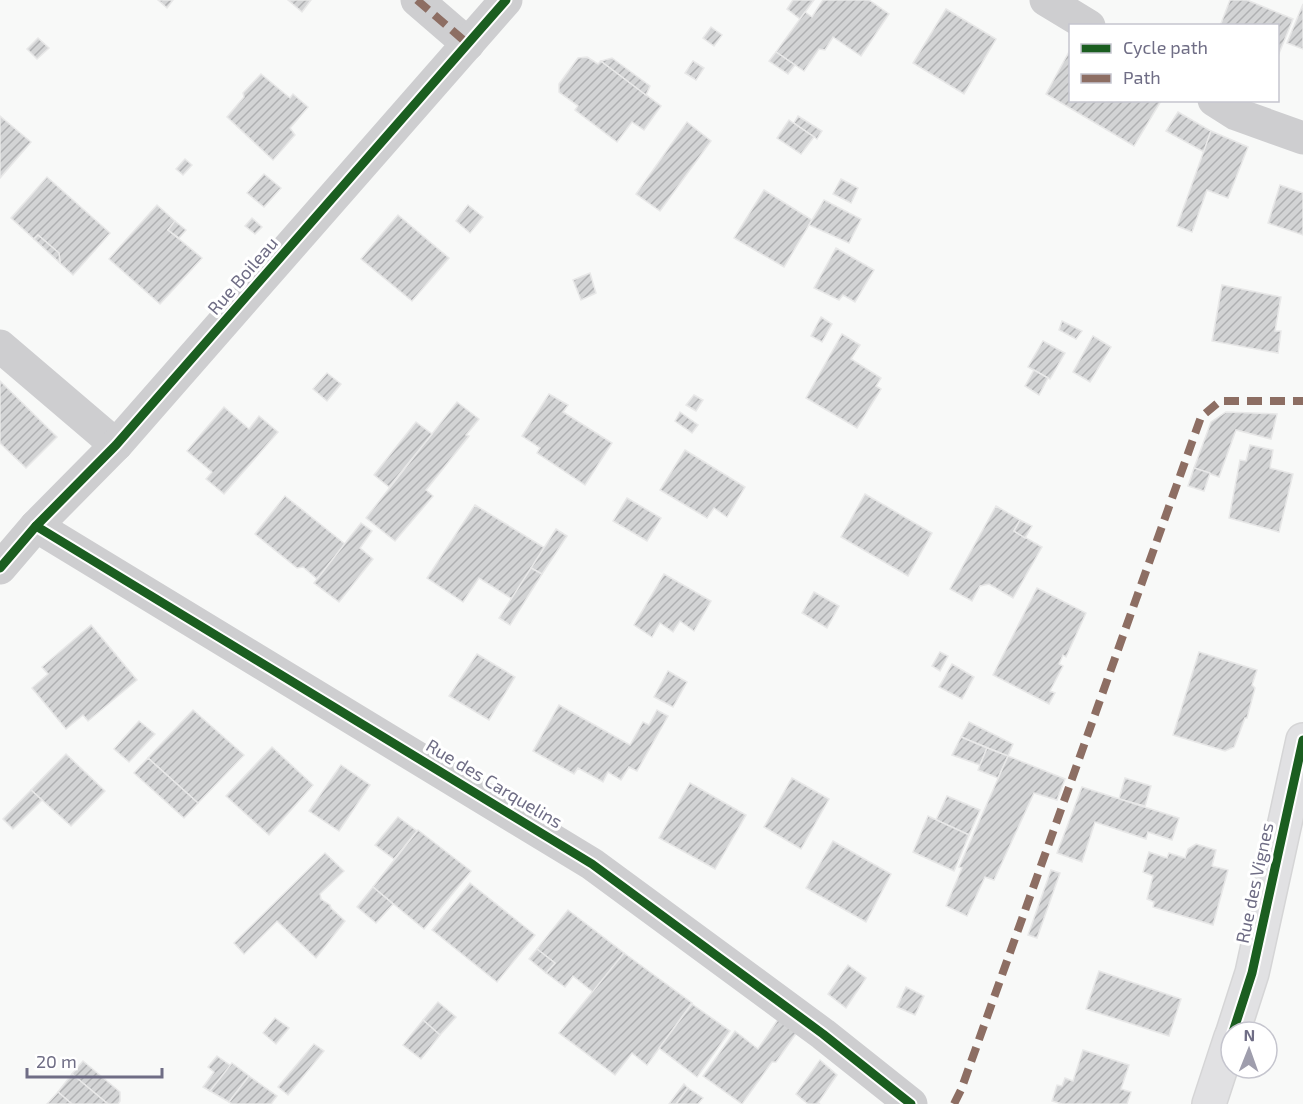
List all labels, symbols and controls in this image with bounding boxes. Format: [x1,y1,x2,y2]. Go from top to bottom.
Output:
legend [1069,24,1279,102]
text: Cycle path [1123,36,1208,58]
text: Path [1123,66,1161,88]
street label: Rue Boileau [202,232,282,319]
street label: Rue des Carquelins [422,734,567,832]
street label: Rue des Vignes [1231,821,1278,945]
north arrow [1219,1020,1279,1080]
text: N [1243,1025,1255,1044]
scale bar [27,1041,162,1079]
text: 20 m [36,1050,77,1072]

